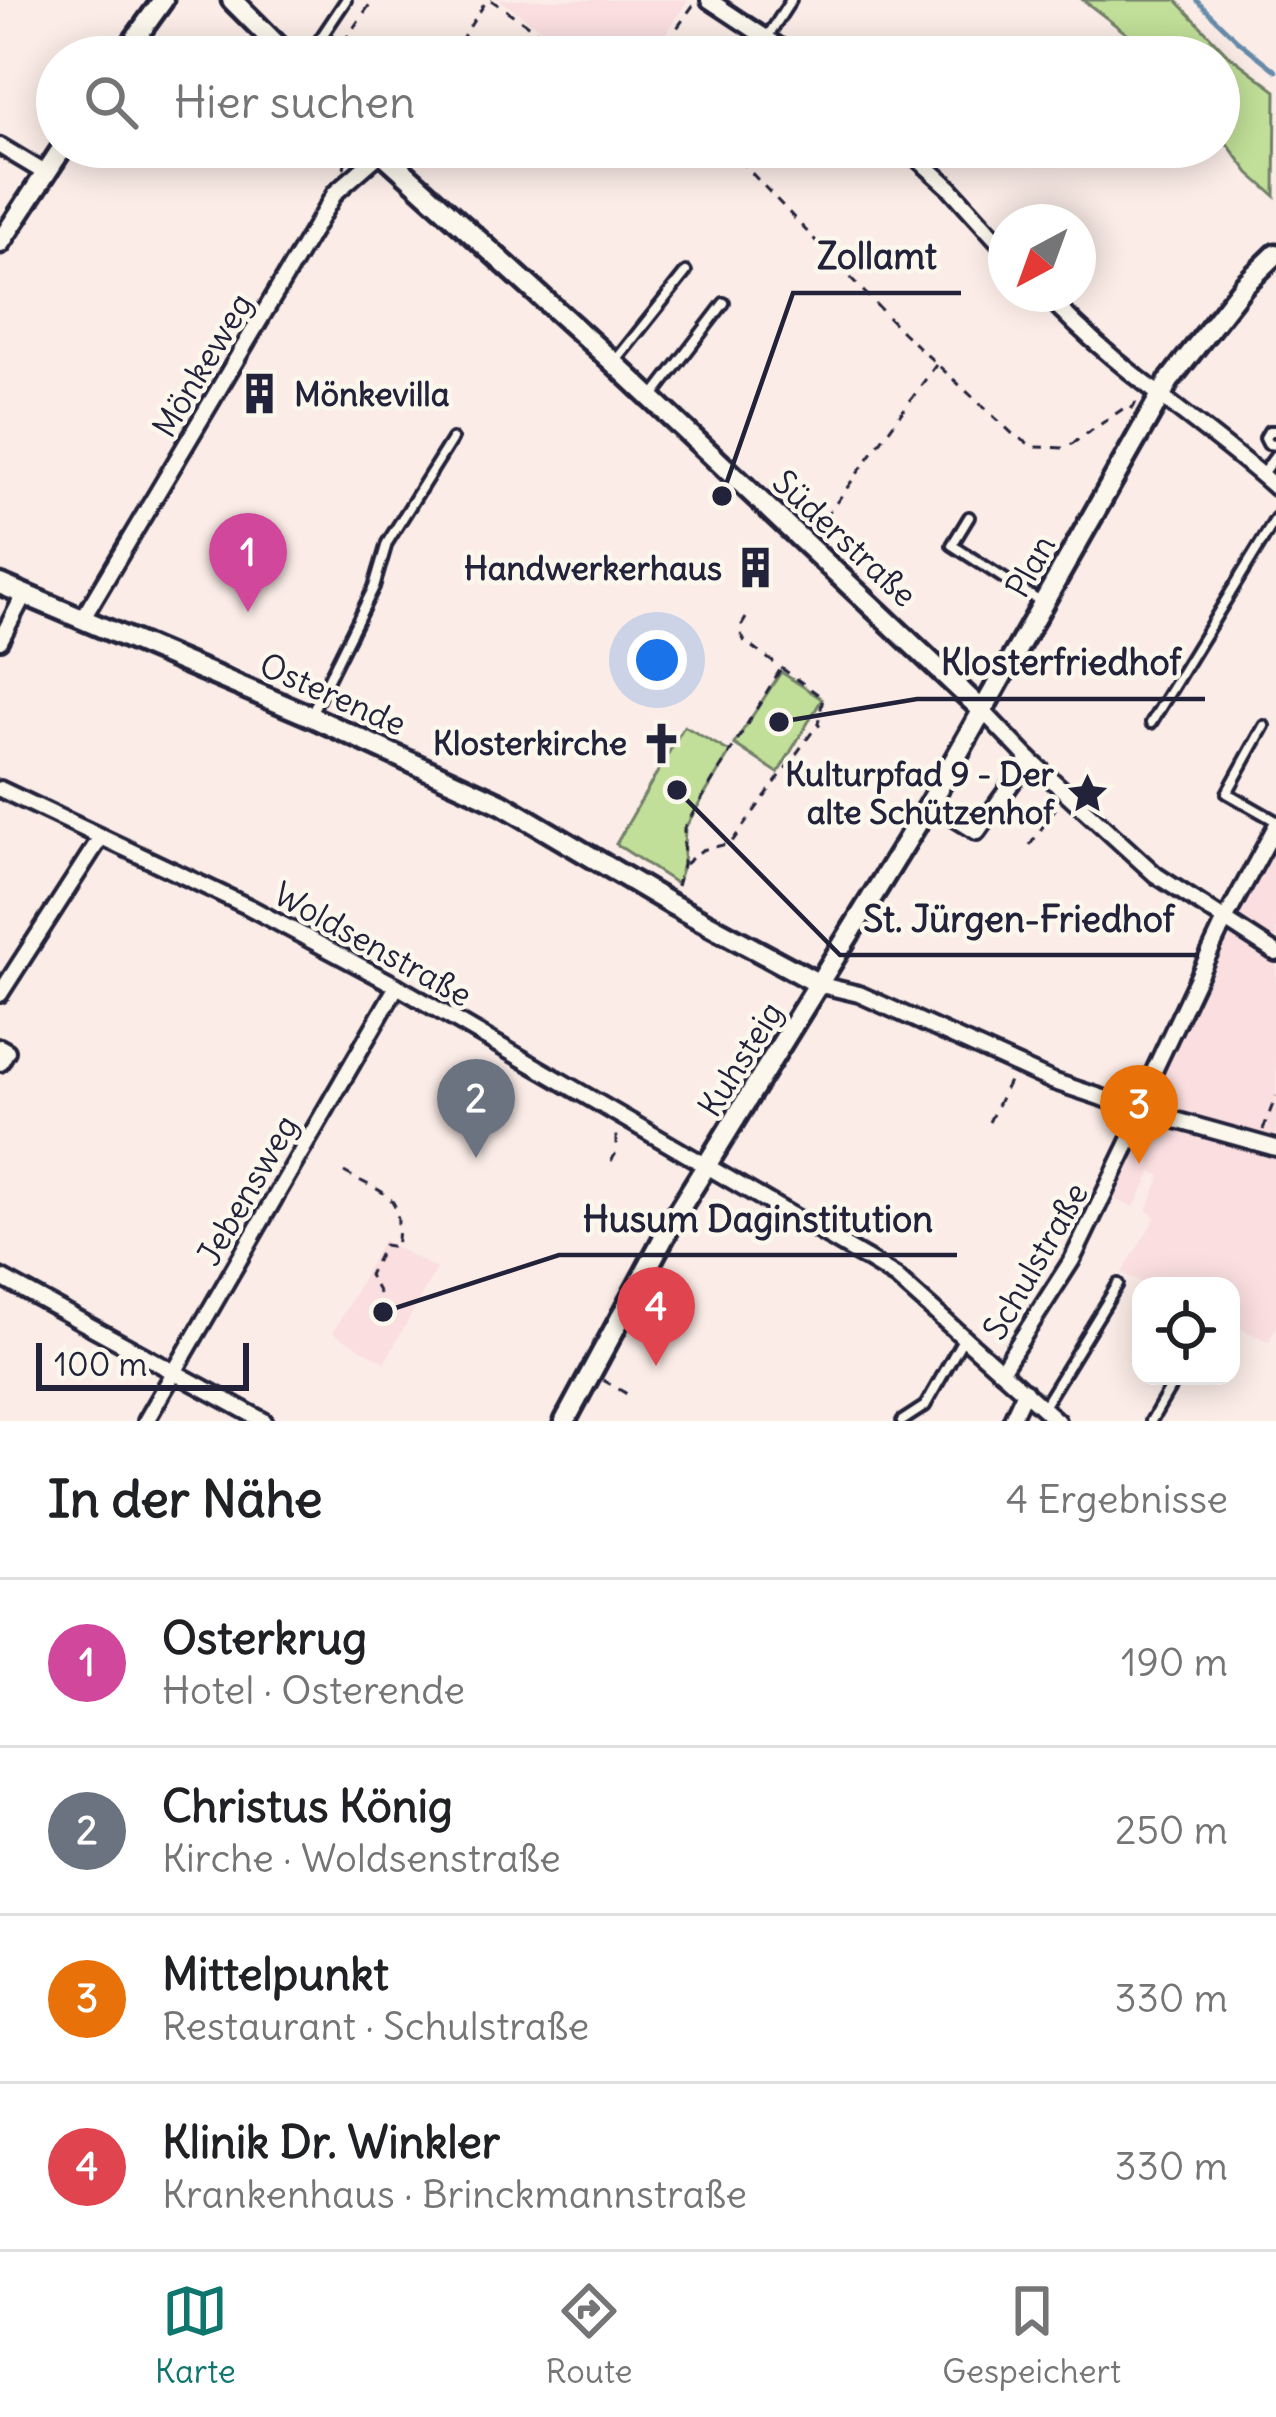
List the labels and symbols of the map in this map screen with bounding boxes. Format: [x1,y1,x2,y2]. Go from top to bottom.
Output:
north arrow [988,204,1096,312]
callout: Zollamt [793,221,961,293]
text: Zollamt [817,234,937,279]
street label: Mönkeweg [143,285,261,445]
building icon: Mönkevilla [237,371,283,417]
place label: Mönkevilla [294,373,450,415]
street label: Süderstraße [764,461,926,615]
pin: 1 [209,513,287,612]
street label: Plan [996,527,1064,605]
building icon: Handwerkerhaus [733,545,779,591]
place label: Handwerkerhaus [464,547,722,589]
callout: Klosterfriedhof [917,627,1205,699]
your location [627,630,687,690]
text: Klosterfriedhof [941,640,1182,685]
street label: Osterende [253,643,413,745]
church icon: Klosterkirche [638,720,684,766]
place label: Klosterkirche [433,722,627,764]
place label: Kulturpfad 9 - Der alte Schützenhof [785,753,1055,833]
place icon: Kulturpfad 9 - Der alte Schützenhof [1065,770,1111,816]
street label: Woldsenstraße [267,872,479,1016]
callout: St. Jürgen-Friedhof [840,883,1199,955]
text: St. Jürgen-Friedhof [863,897,1176,942]
street label: Kuhsteig [688,994,792,1124]
pin: 2 [437,1059,515,1158]
pin: 3 [1100,1065,1178,1164]
street label: Jebensweg [187,1107,307,1273]
street label: Schulstraße [973,1175,1097,1347]
callout: Husum Daginstitution [559,1183,957,1255]
text: Husum Daginstitution [583,1197,933,1242]
pin: 4 [617,1267,695,1366]
scale bar [36,1337,249,1390]

